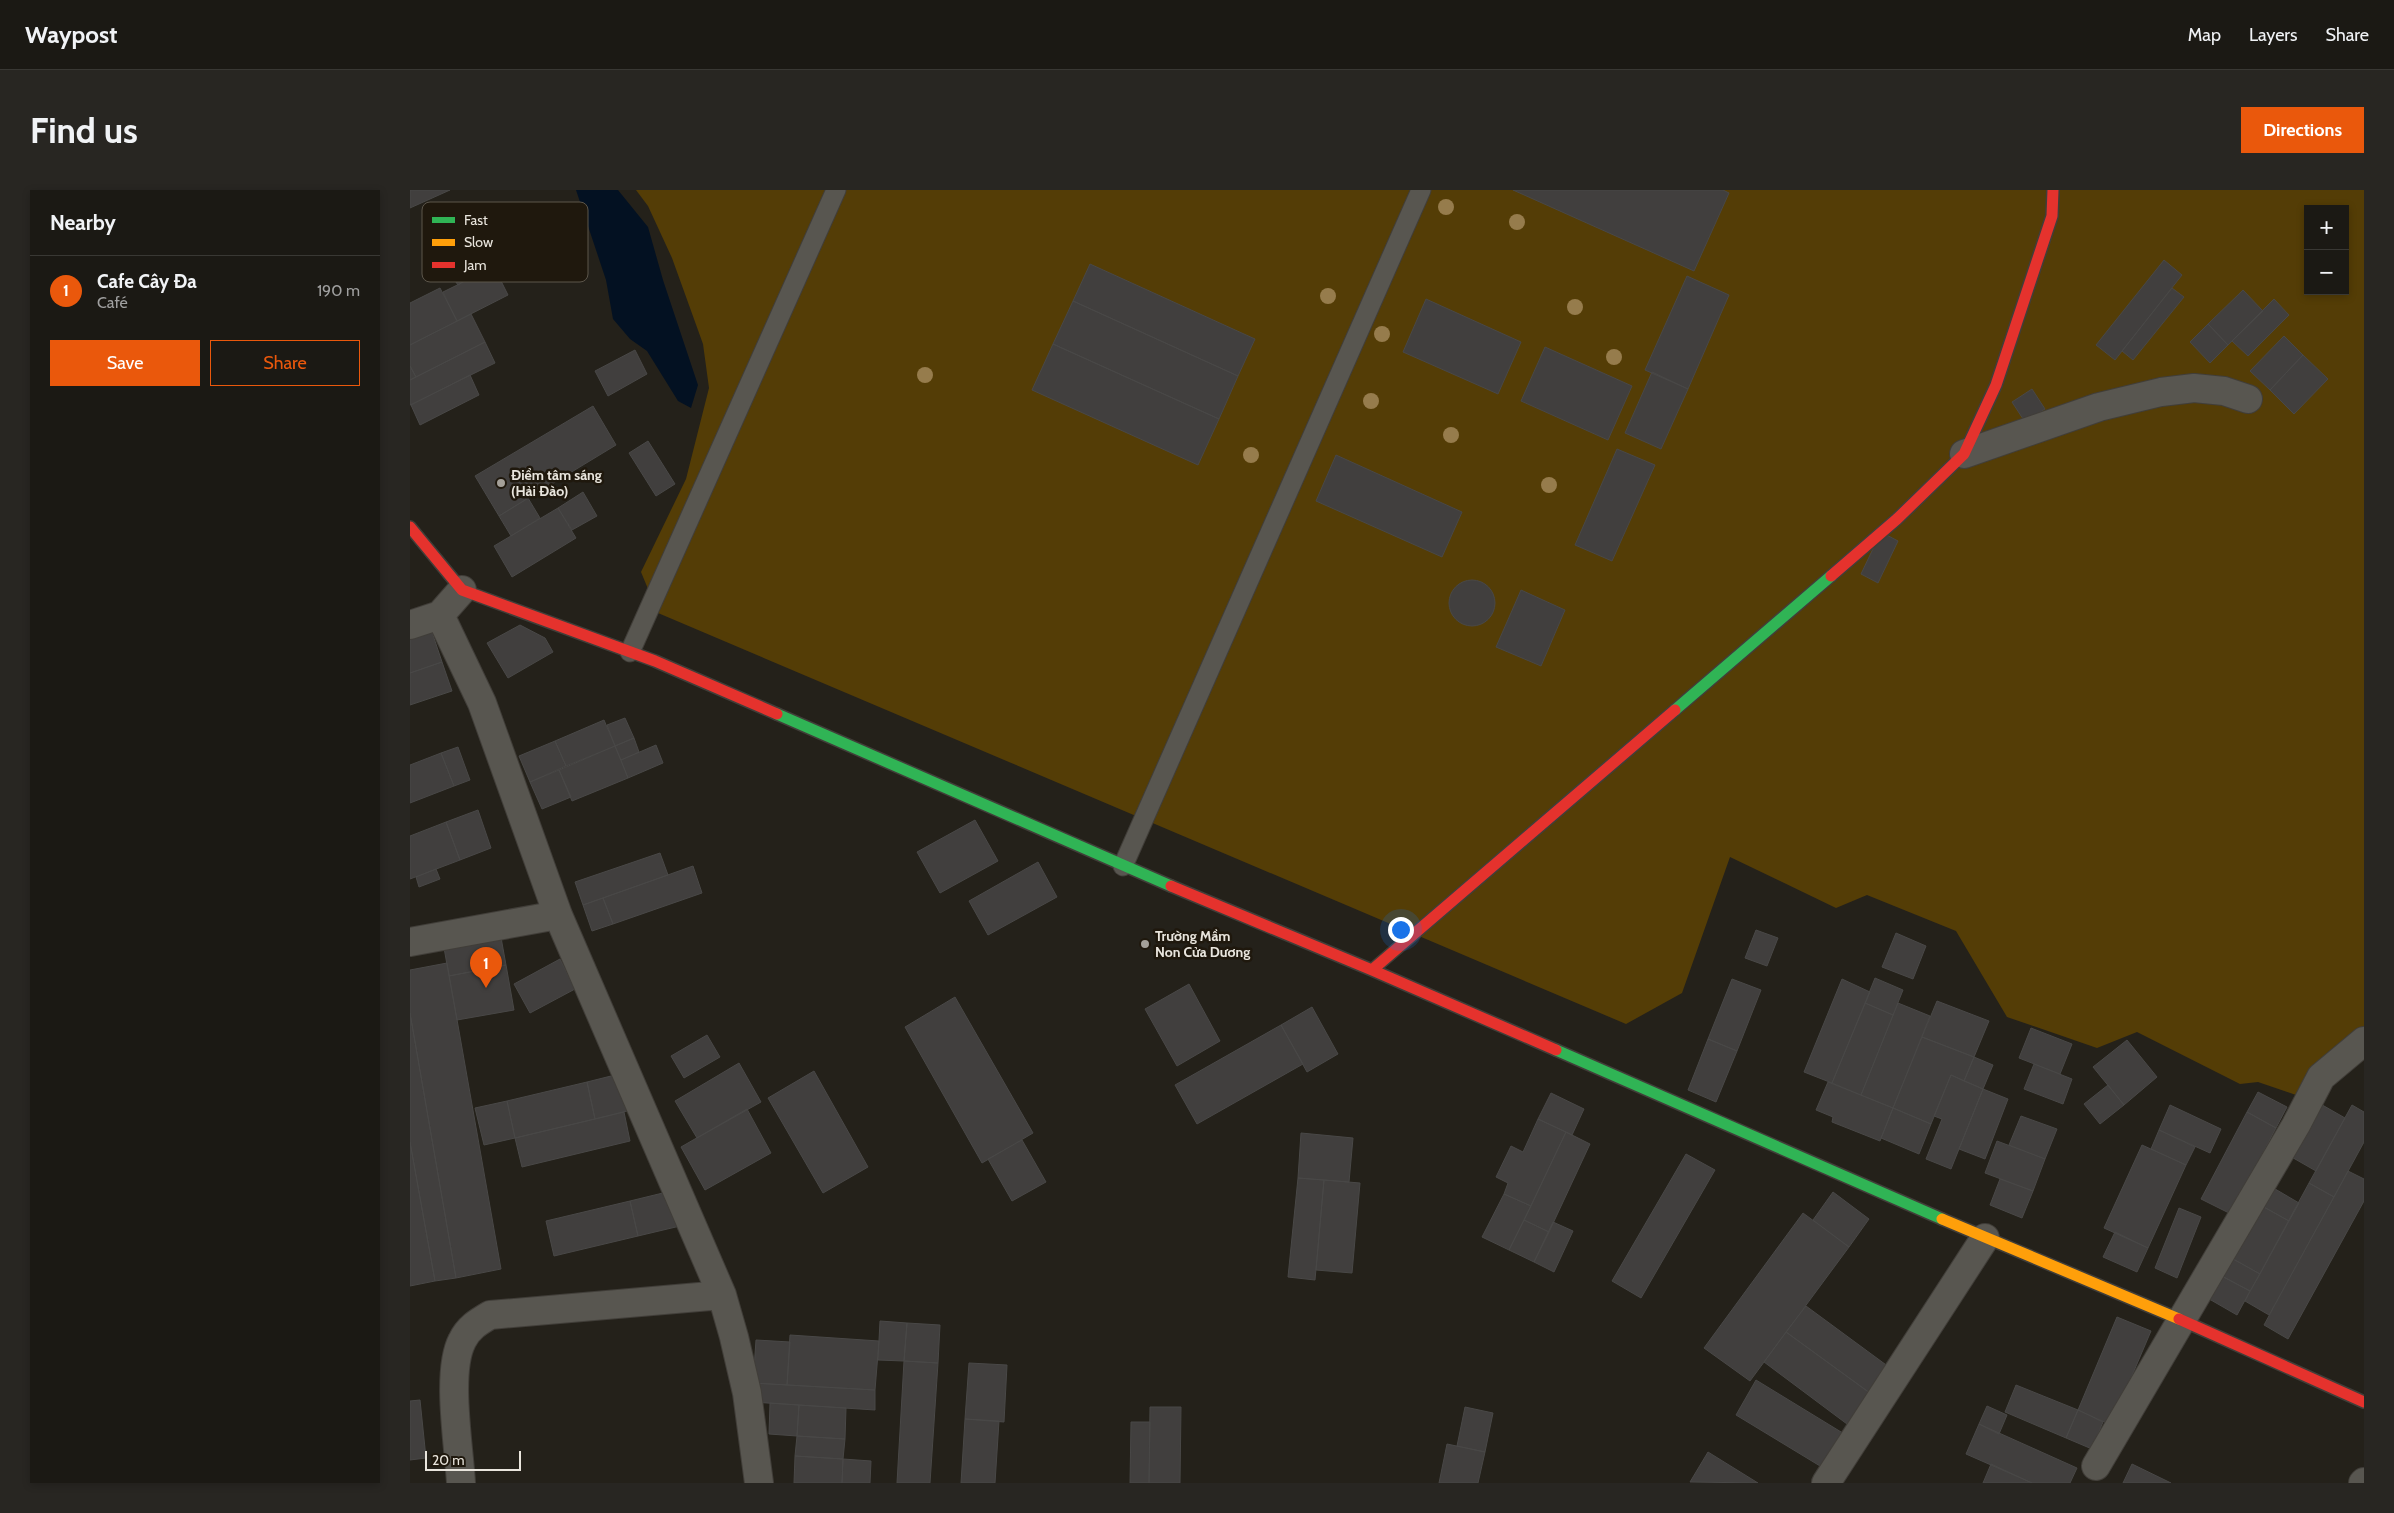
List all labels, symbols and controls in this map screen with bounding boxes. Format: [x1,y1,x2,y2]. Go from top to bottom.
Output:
text: Waypost [25,20,117,49]
text: Map [2188,24,2221,46]
text: Layers [2249,24,2298,46]
text: Share [2326,24,2369,46]
button: Directions [2241,107,2364,153]
text: Find us [30,109,138,152]
legend [422,202,588,282]
map controls [2304,205,2349,295]
button: + [2304,205,2349,250]
text: Nearby [50,210,116,235]
text: Fast [464,211,488,229]
text: Slow [464,233,493,251]
button: − [2304,250,2349,295]
text: Jam [463,256,486,274]
text: Cafe Cây Đa [97,270,197,293]
text: 1 [63,281,69,300]
text: 190 m [317,281,360,300]
text: Café [97,293,128,312]
button: Save [50,340,200,386]
button: Share [210,340,360,386]
place label: Điểm tâm sáng (Hải Đào) [511,466,602,500]
marker: Điểm tâm sáng (Hải Đào) [495,477,507,489]
your location [1388,917,1414,943]
place label: Trường Mầm Non Cửa Dương [1155,927,1250,961]
marker: Trường Mầm Non Cửa Dương [1139,938,1151,950]
pin: 1 [470,947,502,988]
scale bar [425,1448,521,1471]
text: 20 m [432,1451,465,1469]

